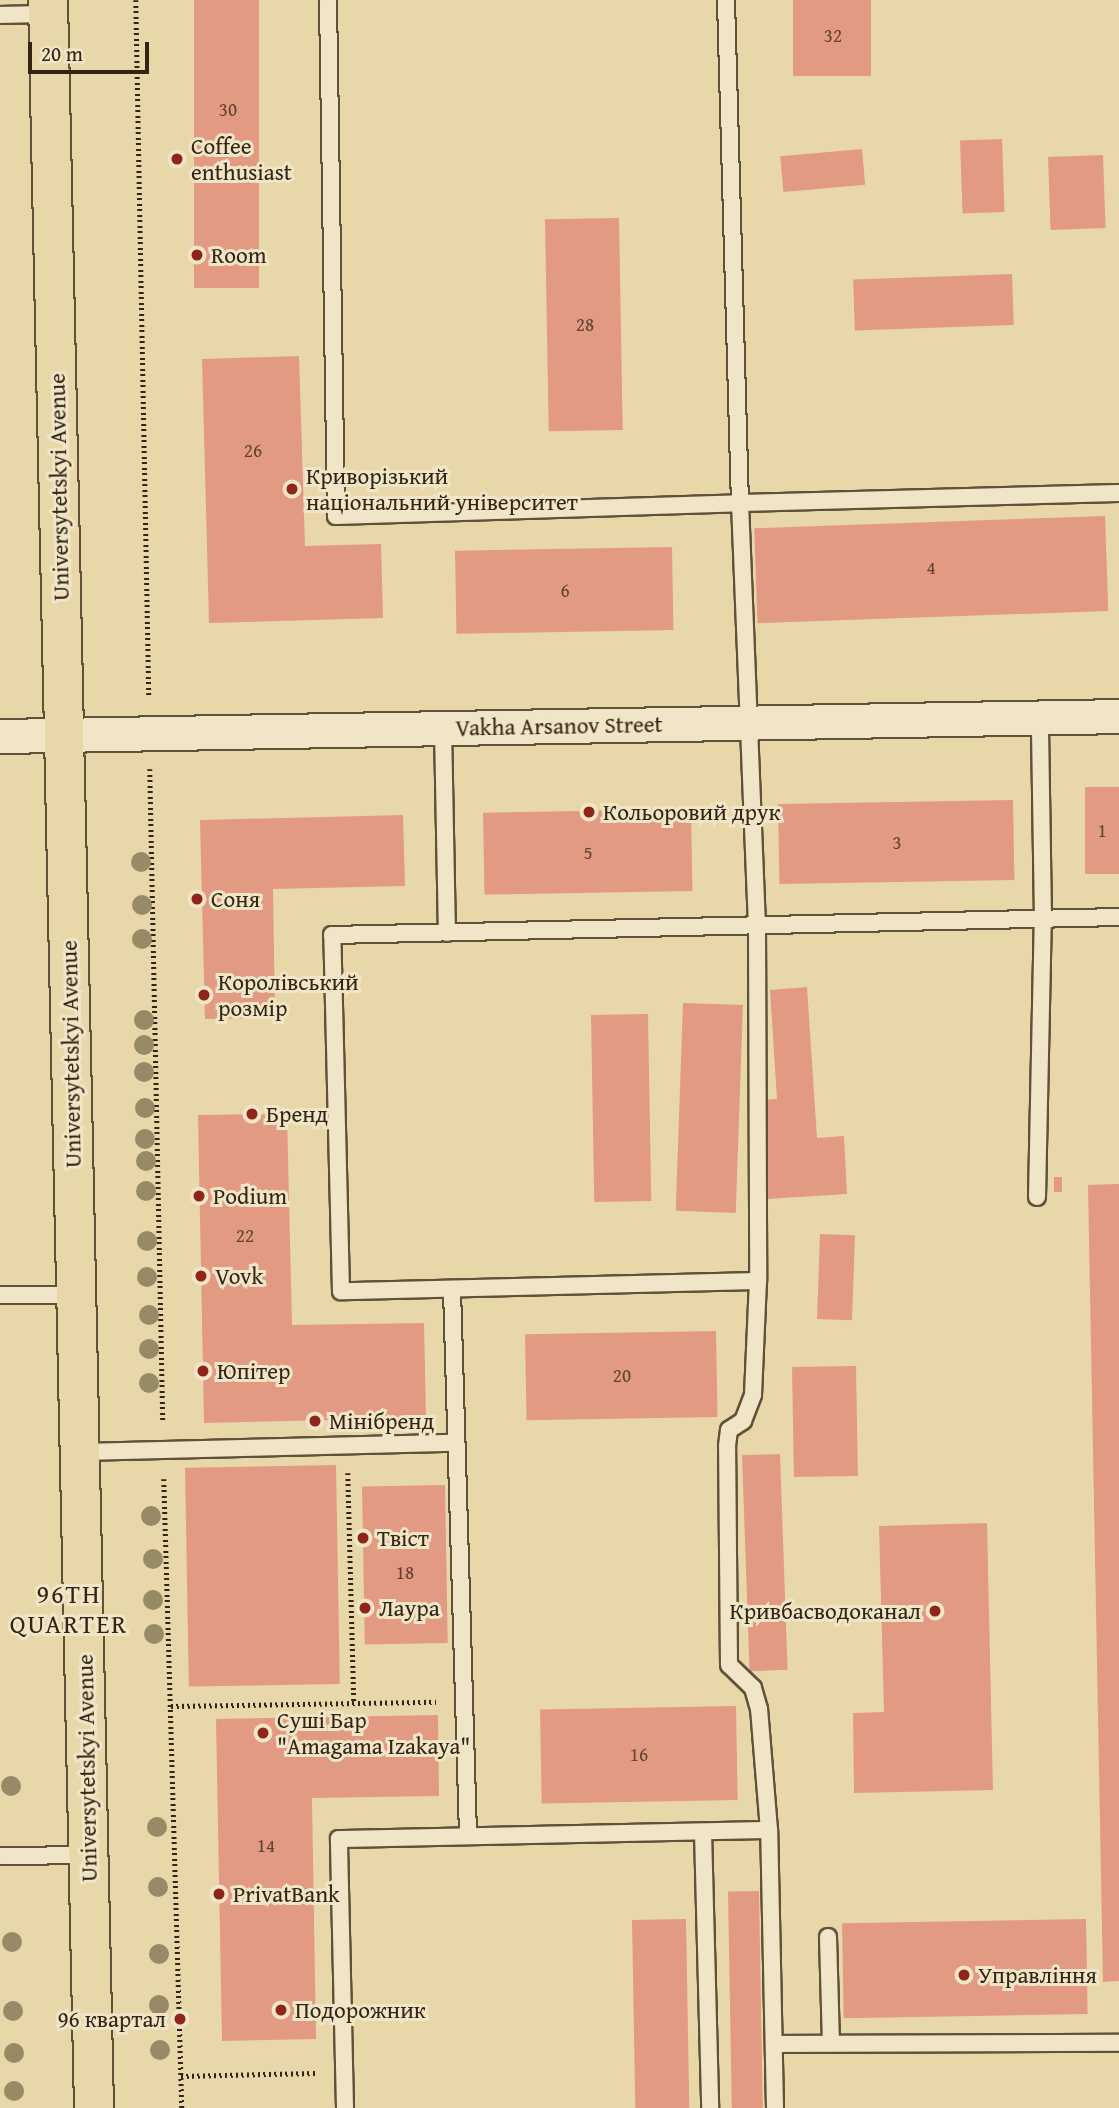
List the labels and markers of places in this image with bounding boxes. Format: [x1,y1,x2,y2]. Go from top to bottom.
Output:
place label: Coffee enthusiast [191,132,292,186]
marker: Coffee enthusiast [169,151,185,167]
place label: Room [211,241,267,269]
marker: Room [189,247,205,263]
place label: Криворізький національний університет [306,462,578,516]
marker: Криворізький національний університет [284,481,300,497]
place label: Кольоровий друк [603,798,781,826]
marker: Кольоровий друк [581,804,597,820]
place label: Соня [211,885,260,913]
marker: Соня [189,891,205,907]
place label: Королівський розмір [218,968,359,1022]
marker: Королівський розмір [196,987,212,1003]
place label: Бренд [266,1100,328,1128]
marker: Бренд [244,1106,260,1122]
place label: Podium [213,1182,287,1210]
marker: Podium [191,1188,207,1204]
place label: Vovk [215,1262,263,1290]
marker: Vovk [193,1268,209,1284]
place label: Юпітер [217,1357,290,1385]
marker: Юпітер [195,1363,211,1379]
place label: Мінібренд [329,1407,434,1435]
marker: Мінібренд [307,1413,323,1429]
place label: Твіст [377,1524,429,1552]
marker: Твіст [355,1530,371,1546]
place label: Лаура [379,1594,440,1622]
place label: Кривбасводоканал [730,1597,921,1625]
marker: Лаура [357,1600,373,1616]
marker: Кривбасводоканал [927,1603,943,1619]
place label: Суші Бар "Amagama Izakaya" [277,1706,470,1760]
marker: Суші Бар "Amagama Izakaya" [255,1725,271,1741]
place label: PrivatBank [233,1880,340,1908]
marker: PrivatBank [211,1886,227,1902]
place label: Управління [978,1961,1097,1989]
marker: Управління [956,1967,972,1983]
place label: Подорожник [295,1996,426,2024]
marker: Подорожник [273,2002,289,2018]
place label: 96 квартал [57,2005,166,2033]
marker: 96 квартал [172,2011,188,2027]

